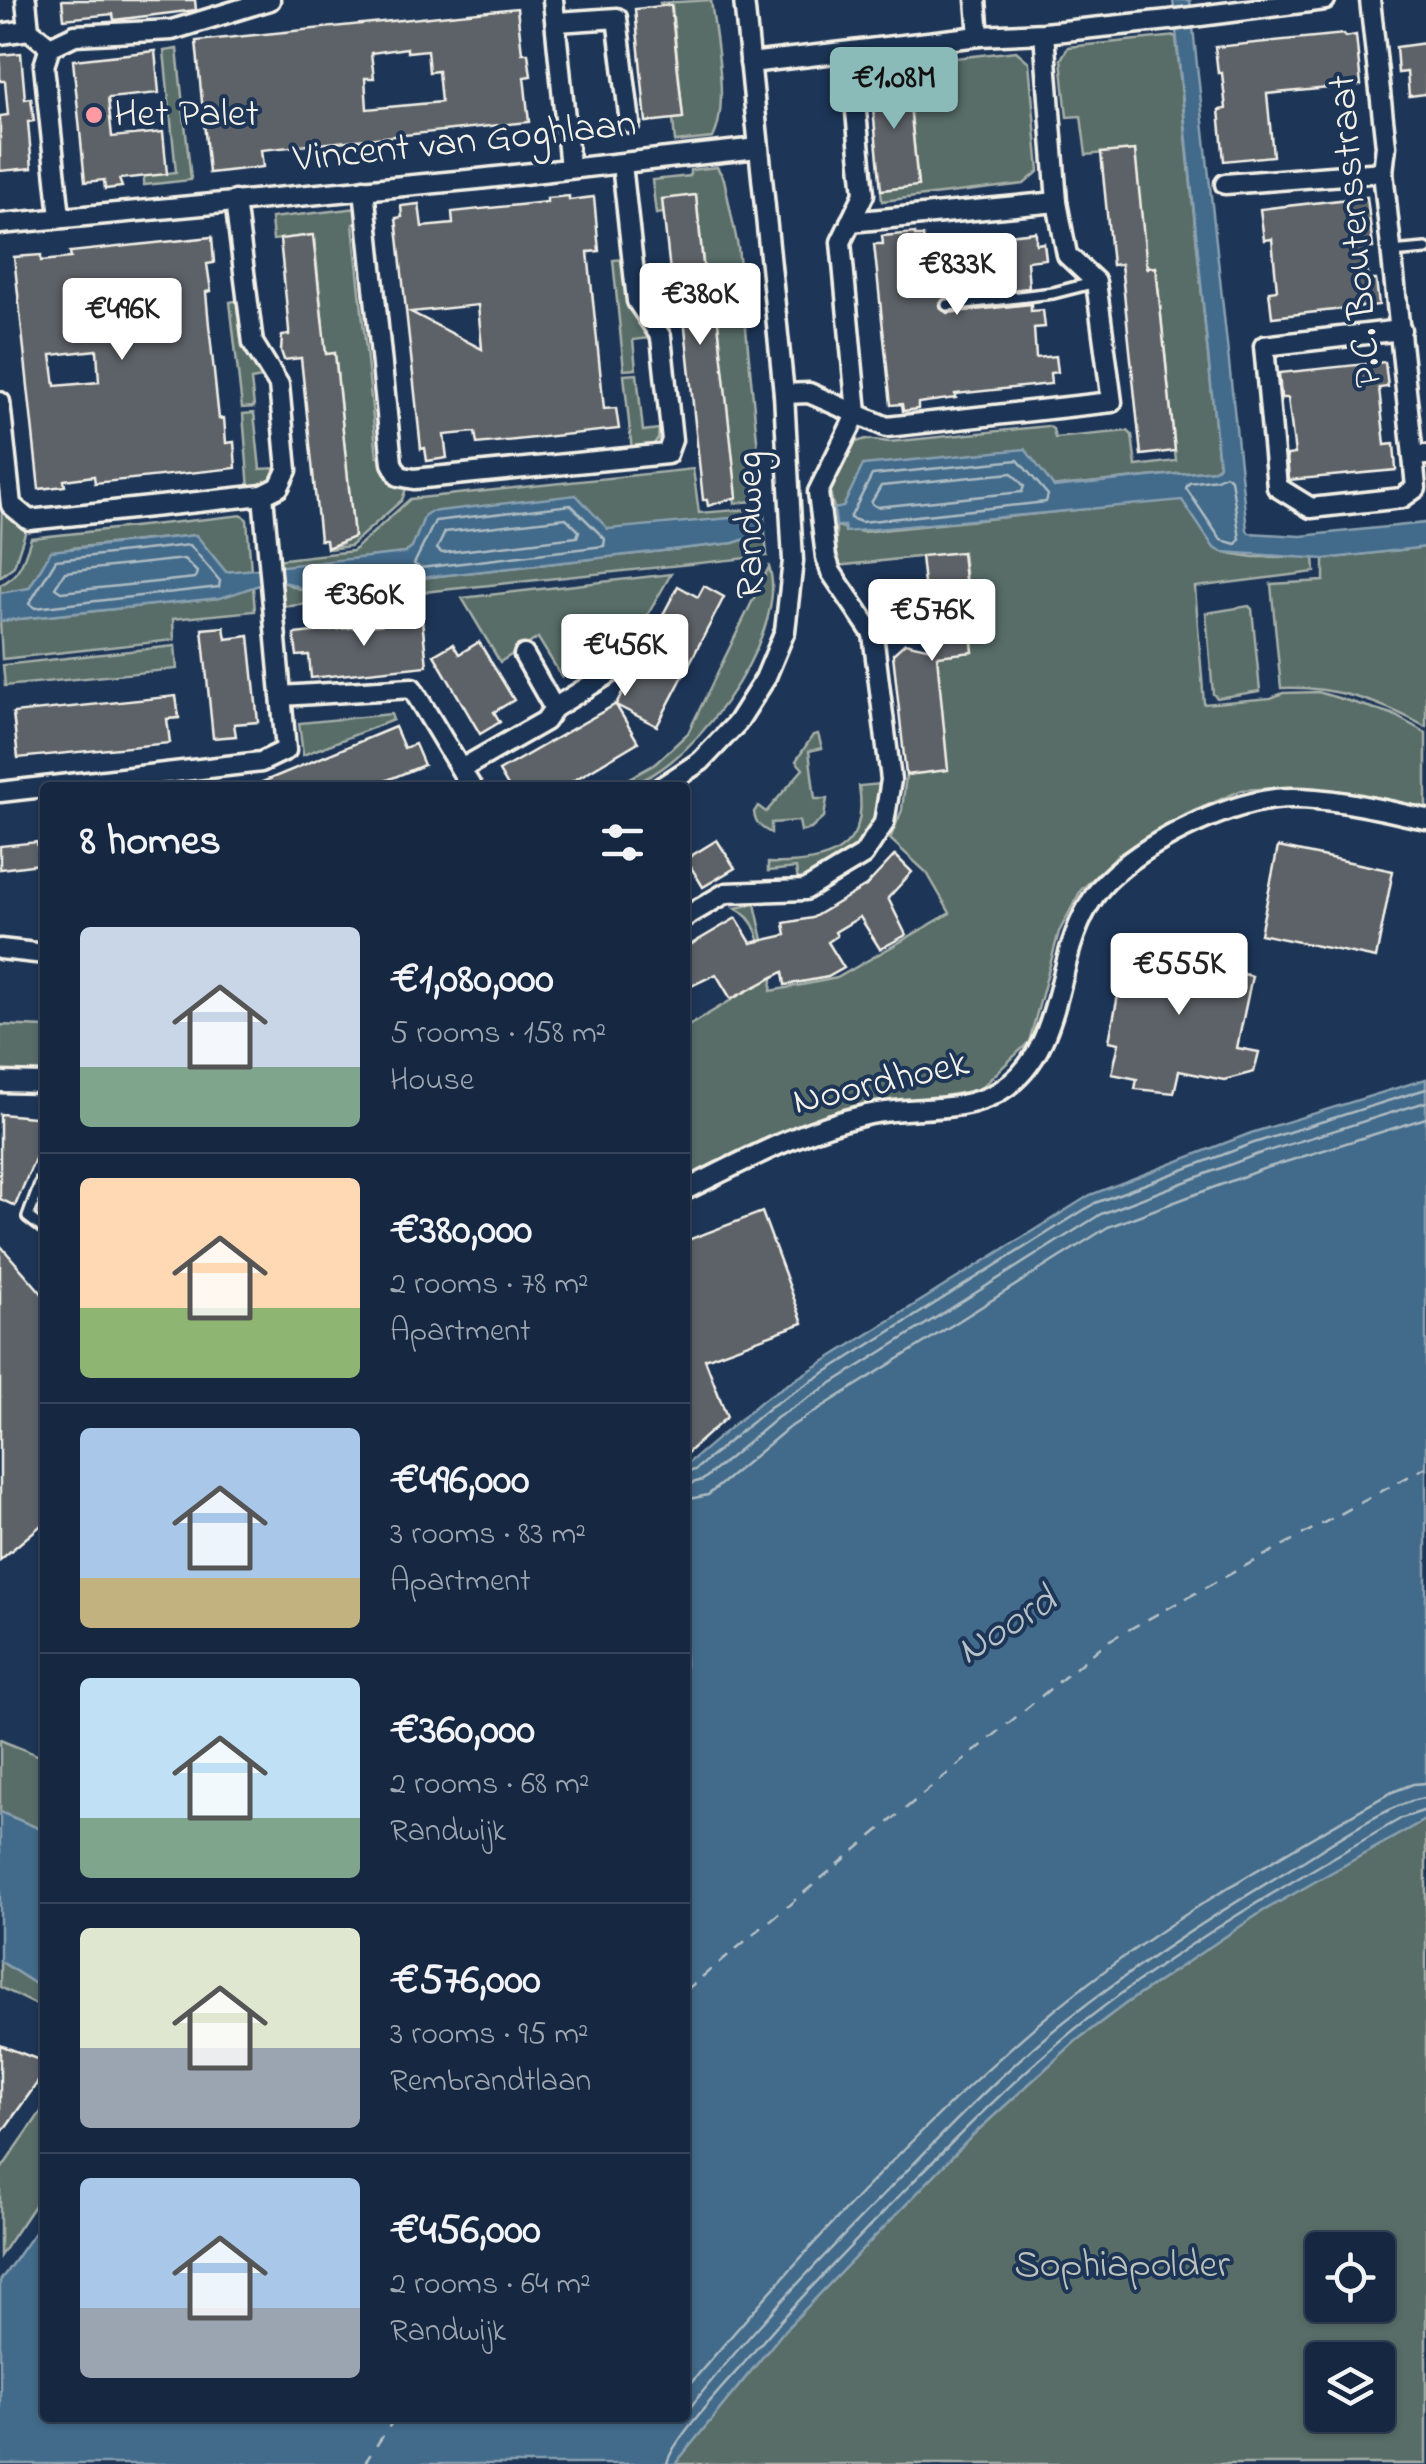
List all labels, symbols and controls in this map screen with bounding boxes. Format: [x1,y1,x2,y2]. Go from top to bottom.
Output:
pin: €1.08M [813,47,975,132]
text: €1.08M [852,56,936,103]
street label: P.C. Boutensstraat [1314,72,1400,390]
place label: Het Palet [114,86,259,145]
street label: Vincent van Goghlaan [290,96,639,190]
marker: Het Palet [83,104,105,126]
pin: €833K [887,233,1027,318]
text: €833K [919,242,995,289]
pin: €380K [630,263,770,348]
text: €380K [662,272,738,319]
pin: €496K [52,278,192,363]
text: €496K [85,287,159,334]
street label: Randweg [722,451,781,599]
pin: €360K [294,564,434,649]
text: €360K [325,573,403,620]
pin: €576K [862,579,1002,664]
text: €576K [890,588,974,635]
pin: €456K [555,614,695,699]
text: €456K [583,623,667,670]
text: 8 homes [80,812,221,873]
icon: filters [595,815,650,870]
pin: €555K [1109,933,1249,1018]
text: €555K [1133,942,1225,989]
text: €1,080,000 [390,950,554,1011]
icon: home [160,967,280,1087]
text: 5 rooms · 158 m² [390,1011,606,1058]
street label: Noordhoek [787,1035,975,1133]
text: House [390,1058,474,1105]
text: €380,000 [390,1201,532,1262]
icon: home [160,1218,280,1338]
text: 2 rooms · 78 m² [390,1262,589,1309]
text: Apartment [390,1309,531,1356]
text: €496,000 [390,1451,529,1512]
icon: home [160,1468,280,1588]
text: 3 rooms · 83 m² [390,1512,586,1559]
text: Apartment [390,1559,531,1606]
water label: Noord [945,1572,1070,1682]
text: €360,000 [390,1701,535,1762]
icon: home [160,1718,280,1838]
text: 2 rooms · 68 m² [390,1762,589,1809]
text: Randwijk [390,1809,506,1856]
text: €576,000 [390,1951,541,2012]
icon: home [160,1968,280,2088]
text: 3 rooms · 95 m² [390,2012,589,2059]
text: Rembrandtlaan [390,2059,591,2106]
text: €456,000 [390,2201,541,2262]
icon: home [160,2218,280,2338]
map controls [1305,2232,1395,2432]
button: locate [1305,2232,1395,2322]
park label: Sophiapolder [1014,2237,1230,2296]
text: 2 rooms · 64 m² [390,2262,591,2309]
text: Randwijk [390,2309,506,2356]
button: layers [1305,2342,1395,2432]

